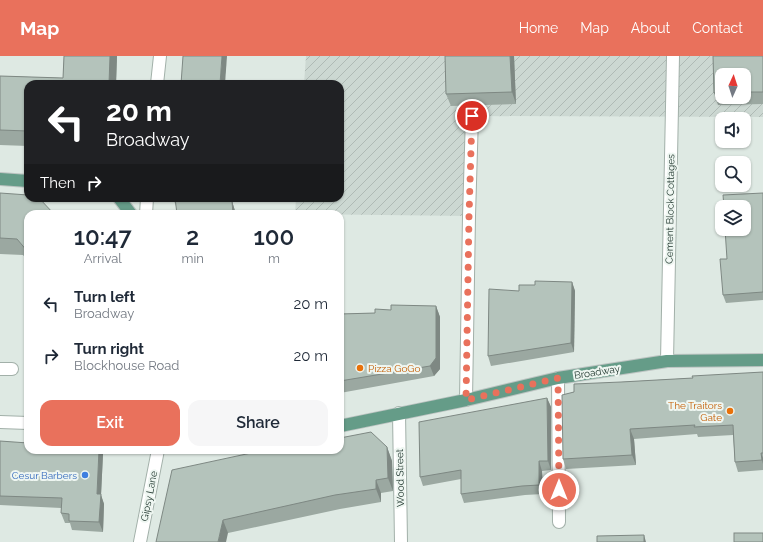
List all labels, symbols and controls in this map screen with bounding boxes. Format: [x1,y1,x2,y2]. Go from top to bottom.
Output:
text: Map [20,17,59,39]
text: Home [519,20,558,36]
text: Map [580,20,609,36]
text: About [631,20,670,36]
text: Contact [692,20,743,36]
north arrow [715,68,751,104]
map controls [715,68,751,236]
text: 20 m [106,95,172,128]
icon: left [40,96,92,148]
pin [455,99,489,133]
icon: arrive [461,105,483,127]
button: sound [715,112,751,148]
text: Broadway [106,129,189,150]
street label: Cement Block Cottages [664,154,676,264]
button: search [715,156,751,192]
icon: right [83,172,105,194]
text: Then [40,174,75,192]
button: layers [715,200,751,236]
text: 10:47 [74,222,132,251]
text: 2 [186,222,199,251]
text: 100 [254,222,294,251]
text: Arrival [84,251,122,266]
text: min [181,251,204,266]
text: m [268,251,280,266]
text: Turn left [74,288,135,306]
icon: left [40,293,62,315]
text: 20 m [293,295,328,313]
text: Broadway [74,306,134,321]
text: Turn right [74,340,144,358]
icon: right [40,345,62,367]
text: 20 m [293,347,328,365]
text: Blockhouse Road [74,358,179,373]
marker: Pizza GoGo [355,363,365,373]
place label: Pizza GoGo [368,363,421,374]
street label: Broadway [573,363,621,381]
button: Exit [40,400,180,446]
button: Share [188,400,328,446]
place label: The Traitors Gate [668,400,722,423]
marker: The Traitors Gate [725,406,735,416]
street label: Wood Street [394,448,406,507]
position arrow [538,469,580,511]
place label: Cesur Barbers [12,470,77,481]
marker: Cesur Barbers [80,470,90,480]
street label: Gipsy Lane [139,470,159,522]

